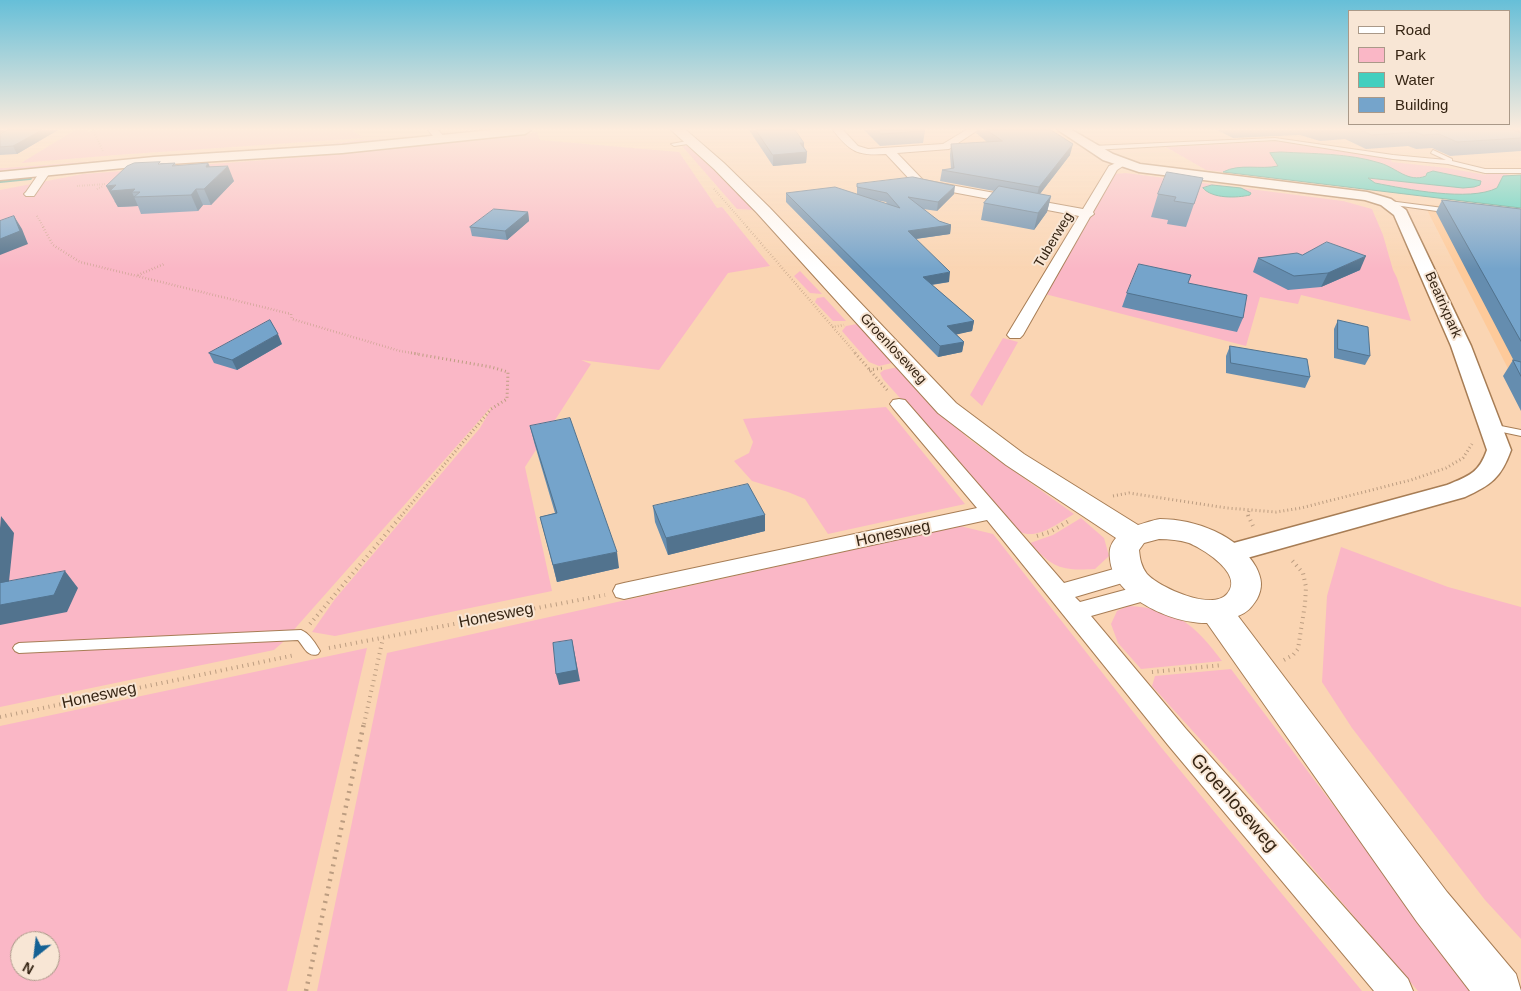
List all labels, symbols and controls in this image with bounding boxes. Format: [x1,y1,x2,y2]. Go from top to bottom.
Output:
legend [1348,10,1511,125]
text: Road [1395,21,1431,38]
text: Park [1395,46,1426,63]
text: Water [1395,71,1434,88]
text: Building [1395,96,1448,113]
street label: Tuberweg [1031,209,1077,271]
street label: Beatrixpark [1421,269,1465,341]
street label: Groenloseweg [856,310,930,388]
street label: Honesweg [854,517,932,551]
street label: Honesweg [457,599,535,633]
street label: Honesweg [60,679,138,713]
street label: Groenloseweg [1185,749,1283,857]
north arrow [10,931,60,981]
text: N [20,959,37,978]

